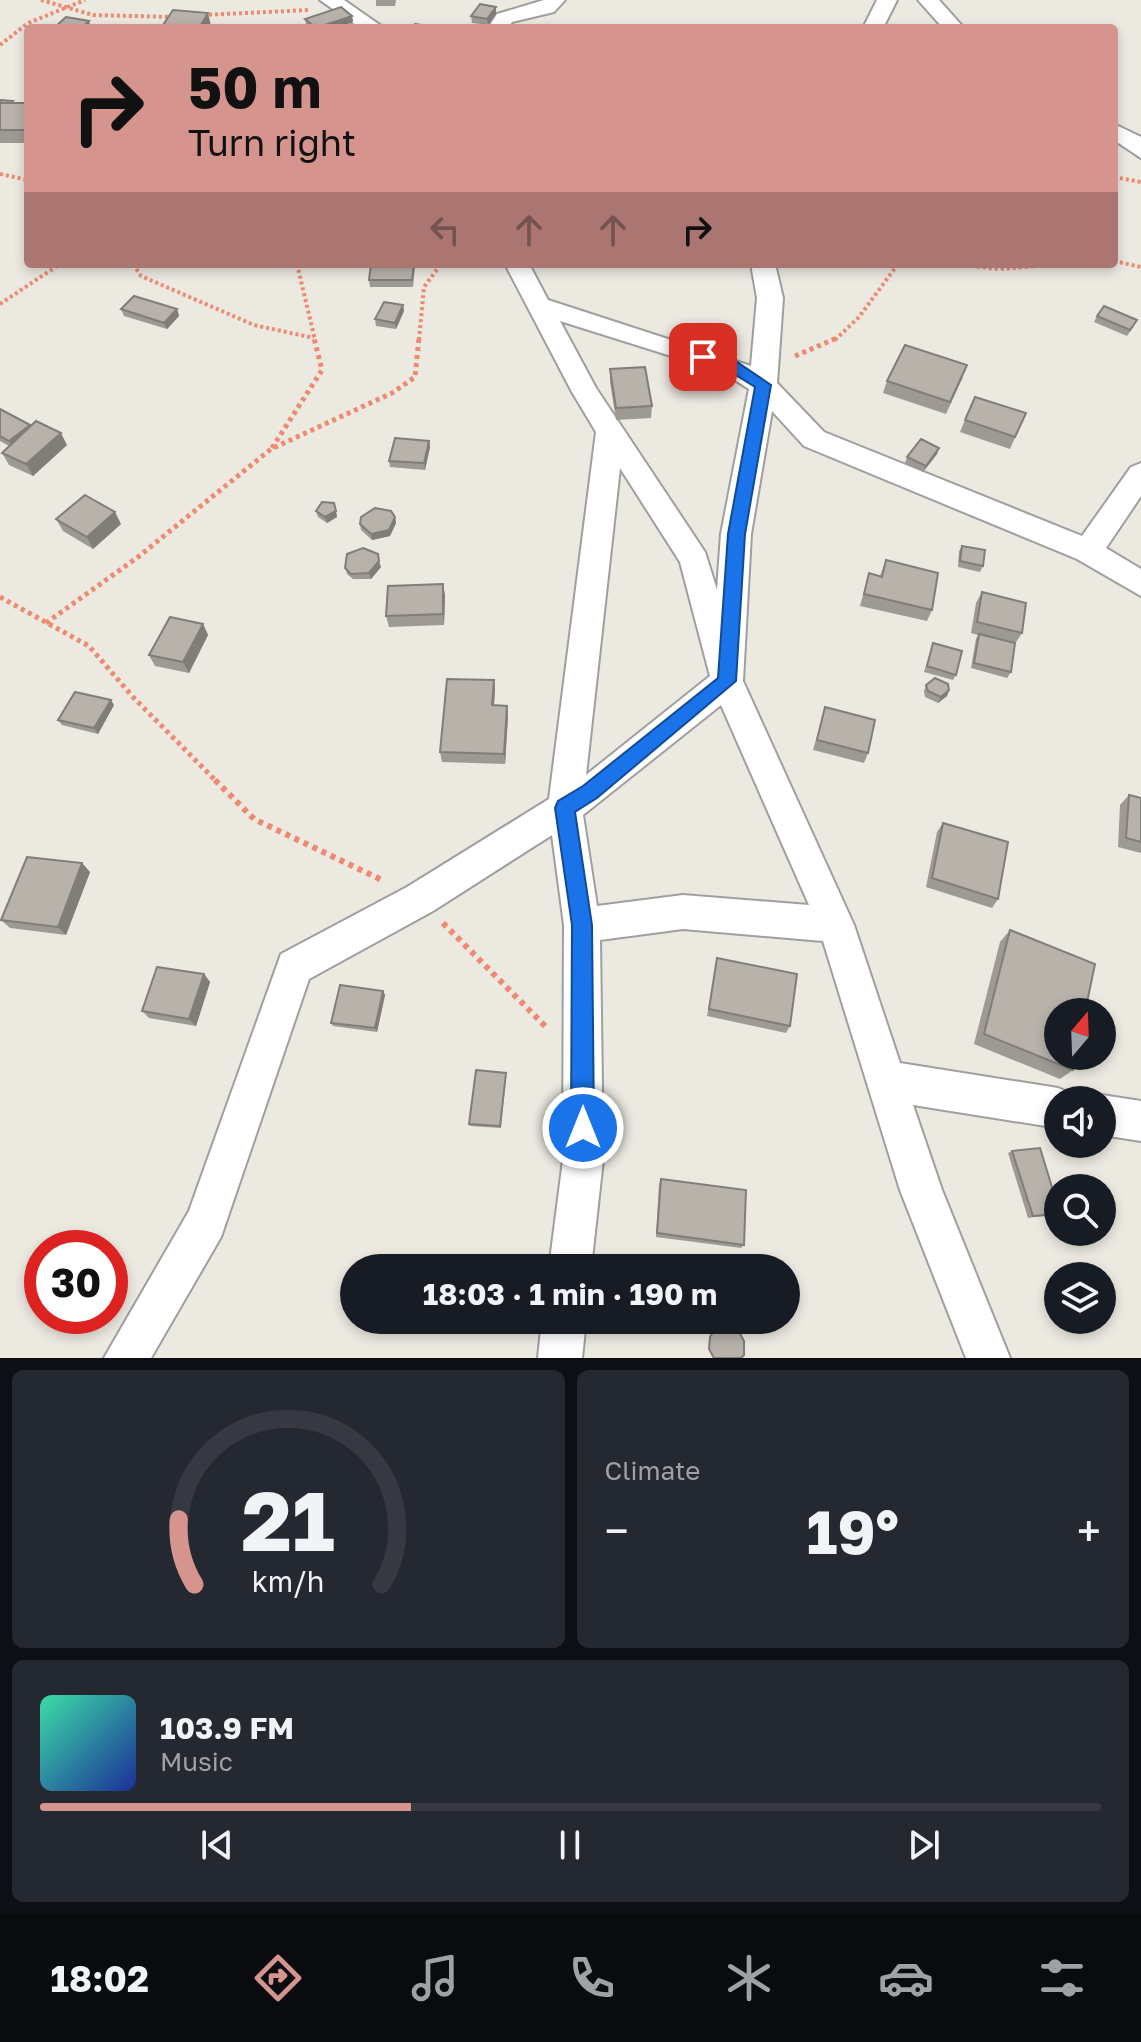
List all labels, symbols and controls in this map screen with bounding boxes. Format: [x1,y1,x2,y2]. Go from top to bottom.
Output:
text: 50 m [188,53,322,120]
icon: right [56,56,160,160]
text: Turn right [188,121,356,164]
icon: left [423,208,467,252]
icon: ahead [507,208,551,252]
icon: ahead [591,208,635,252]
icon: right [675,208,719,252]
pin [669,323,737,391]
icon: arrive [681,335,725,379]
north arrow [1044,998,1116,1070]
map controls [1044,998,1116,1334]
position arrow [541,1086,625,1170]
button: sound [1044,1086,1116,1158]
button: search [1044,1174,1116,1246]
speed limit sign: 30 [24,1230,128,1334]
button: layers [1044,1262,1116,1334]
text: 18:03 · 1 min · 190 m [423,1276,717,1312]
text: Climate [605,1455,700,1486]
text: 21 [241,1469,335,1569]
text: 19° [807,1495,899,1567]
text: − [605,1504,629,1557]
text: + [1077,1504,1101,1557]
text: km/h [252,1564,325,1598]
text: 103.9 FM [160,1710,294,1746]
text: Music [160,1746,233,1777]
icon: previous [195,1823,239,1867]
icon: pause [548,1823,592,1867]
icon: next [902,1823,946,1867]
icon: directions [250,1950,306,2006]
icon: music [407,1950,463,2006]
icon: phone [564,1950,620,2006]
icon: climate [721,1950,777,2006]
icon: car [878,1950,934,2006]
icon: filters [1034,1950,1090,2006]
text: 18:02 [50,1957,149,2000]

